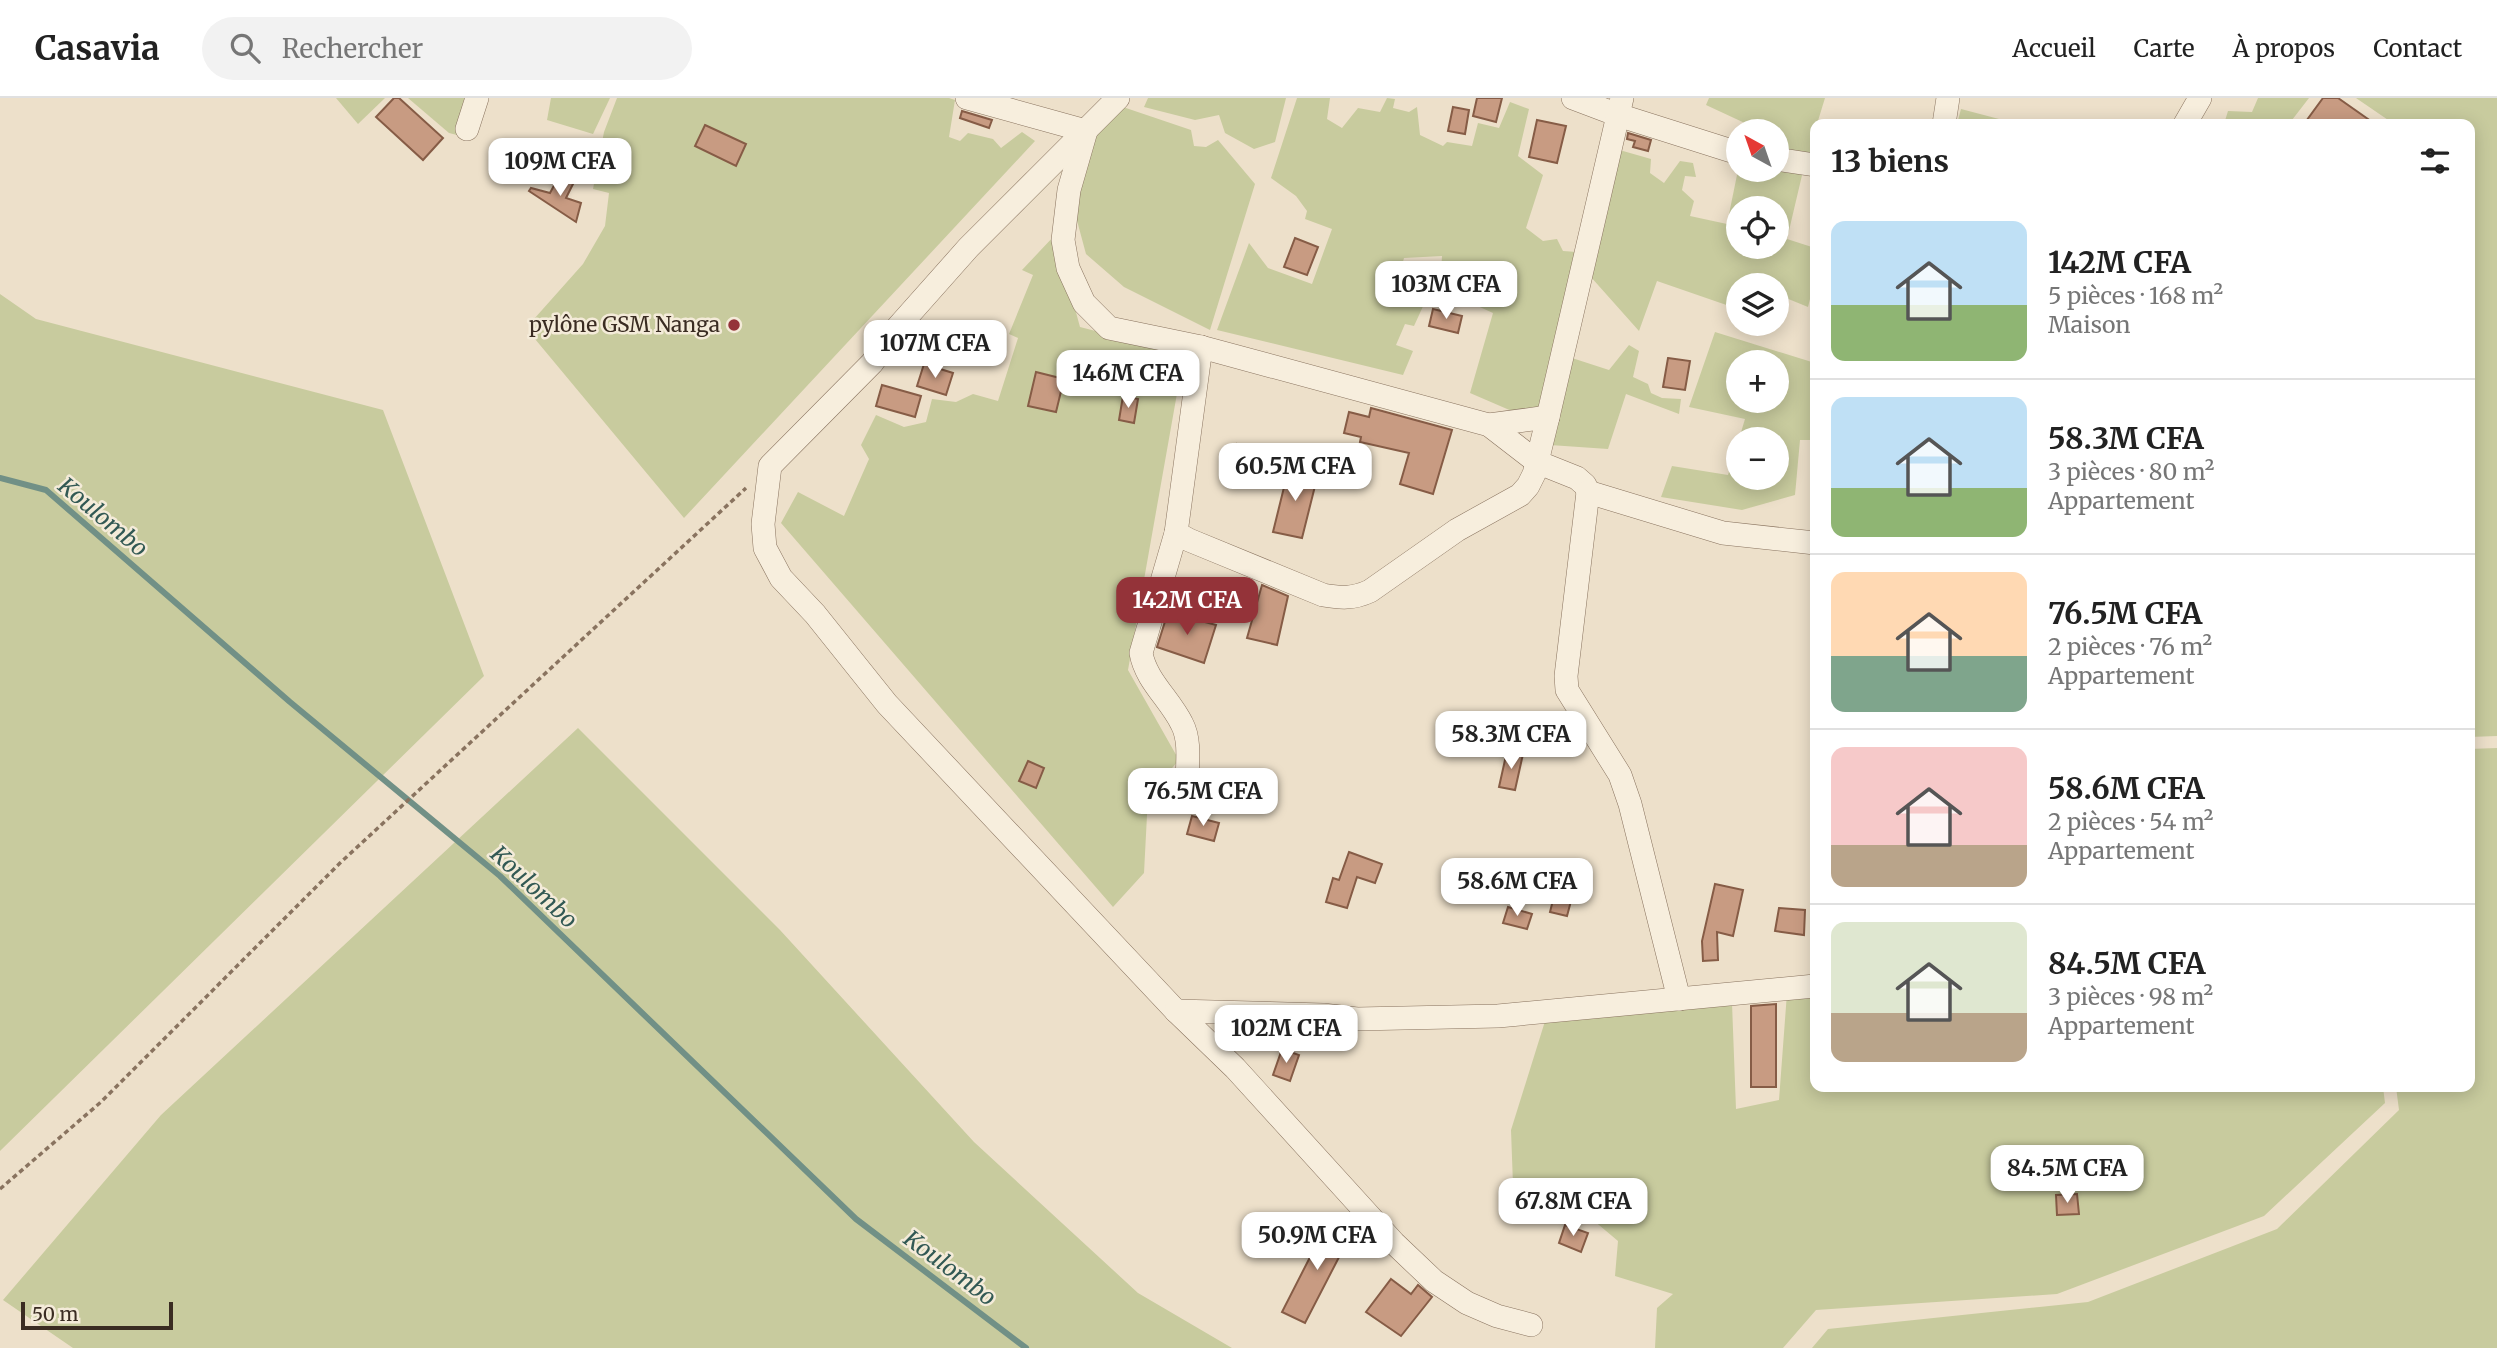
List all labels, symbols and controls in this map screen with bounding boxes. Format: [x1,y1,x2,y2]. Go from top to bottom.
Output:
search box [202,17,692,80]
text: Casavia [35,28,160,69]
icon: search [226,29,264,67]
text: Rechercher [282,32,423,65]
text: Accueil [2012,33,2096,64]
text: Carte [2134,33,2195,64]
text: À propos [2233,33,2335,64]
text: Contact [2373,33,2462,64]
north arrow [1726,119,1788,182]
map controls [1726,119,1789,490]
pin: 109M CFA [488,139,632,198]
text: 13 biens [1831,142,1949,180]
icon: filters [2416,142,2454,180]
text: 109M CFA [504,146,616,175]
button: locate [1726,196,1789,259]
text: 142M CFA [2048,243,2191,281]
icon: home [1887,249,1971,333]
pin: 103M CFA [1374,262,1518,321]
text: 103M CFA [1391,269,1501,298]
button: layers [1726,273,1789,336]
text: 5 pièces · 168 m² [2048,281,2223,310]
text: Maison [2048,310,2131,339]
place label: pylône GSM Nanga [529,311,720,338]
marker: pylône GSM Nanga [726,317,742,333]
pin: 107M CFA [863,320,1007,380]
text: 107M CFA [880,328,990,357]
pin: 146M CFA [1056,350,1200,410]
button: + [1726,350,1789,413]
text: 146M CFA [1073,358,1183,387]
text: 58.3M CFA [2048,419,2204,457]
icon: home [1887,425,1971,509]
button: − [1726,427,1789,490]
pin: 60.5M CFA [1215,444,1375,503]
text: 60.5M CFA [1235,451,1355,480]
text: 3 pièces · 80 m² [2048,457,2214,486]
water label: Koulombo [52,470,154,562]
text: Appartement [2048,486,2194,515]
pin: 142M CFA [1115,578,1259,637]
text: 142M CFA [1132,585,1242,614]
text: 76.5M CFA [2048,594,2202,632]
icon: home [1887,600,1971,684]
text: 2 pièces · 76 m² [2048,632,2212,661]
text: Appartement [2048,661,2194,690]
pin: 58.3M CFA [1431,712,1591,771]
text: 58.3M CFA [1451,719,1571,748]
pin: 76.5M CFA [1123,768,1283,828]
text: 58.6M CFA [2048,769,2205,807]
icon: home [1887,775,1971,859]
text: 76.5M CFA [1144,776,1262,805]
text: 2 pièces · 54 m² [2048,807,2214,836]
text: Appartement [2048,836,2194,865]
water label: Koulombo [484,839,584,934]
pin: 58.6M CFA [1437,858,1597,918]
text: 58.6M CFA [1457,866,1577,895]
text: 84.5M CFA [2048,944,2205,982]
icon: home [1887,950,1971,1034]
text: 3 pièces · 98 m² [2048,982,2213,1011]
pin: 102M CFA [1214,1006,1358,1065]
text: Appartement [2048,1011,2194,1040]
text: 102M CFA [1231,1013,1341,1042]
pin: 84.5M CFA [1987,1146,2147,1205]
text: 84.5M CFA [2007,1153,2127,1182]
pin: 67.8M CFA [1493,1178,1653,1238]
text: 67.8M CFA [1515,1186,1632,1215]
pin: 50.9M CFA [1237,1212,1397,1272]
text: 50.9M CFA [1258,1220,1376,1249]
water label: Koulombo [898,1223,1002,1312]
scale bar [21,1299,173,1331]
text: 50 m [32,1302,78,1326]

